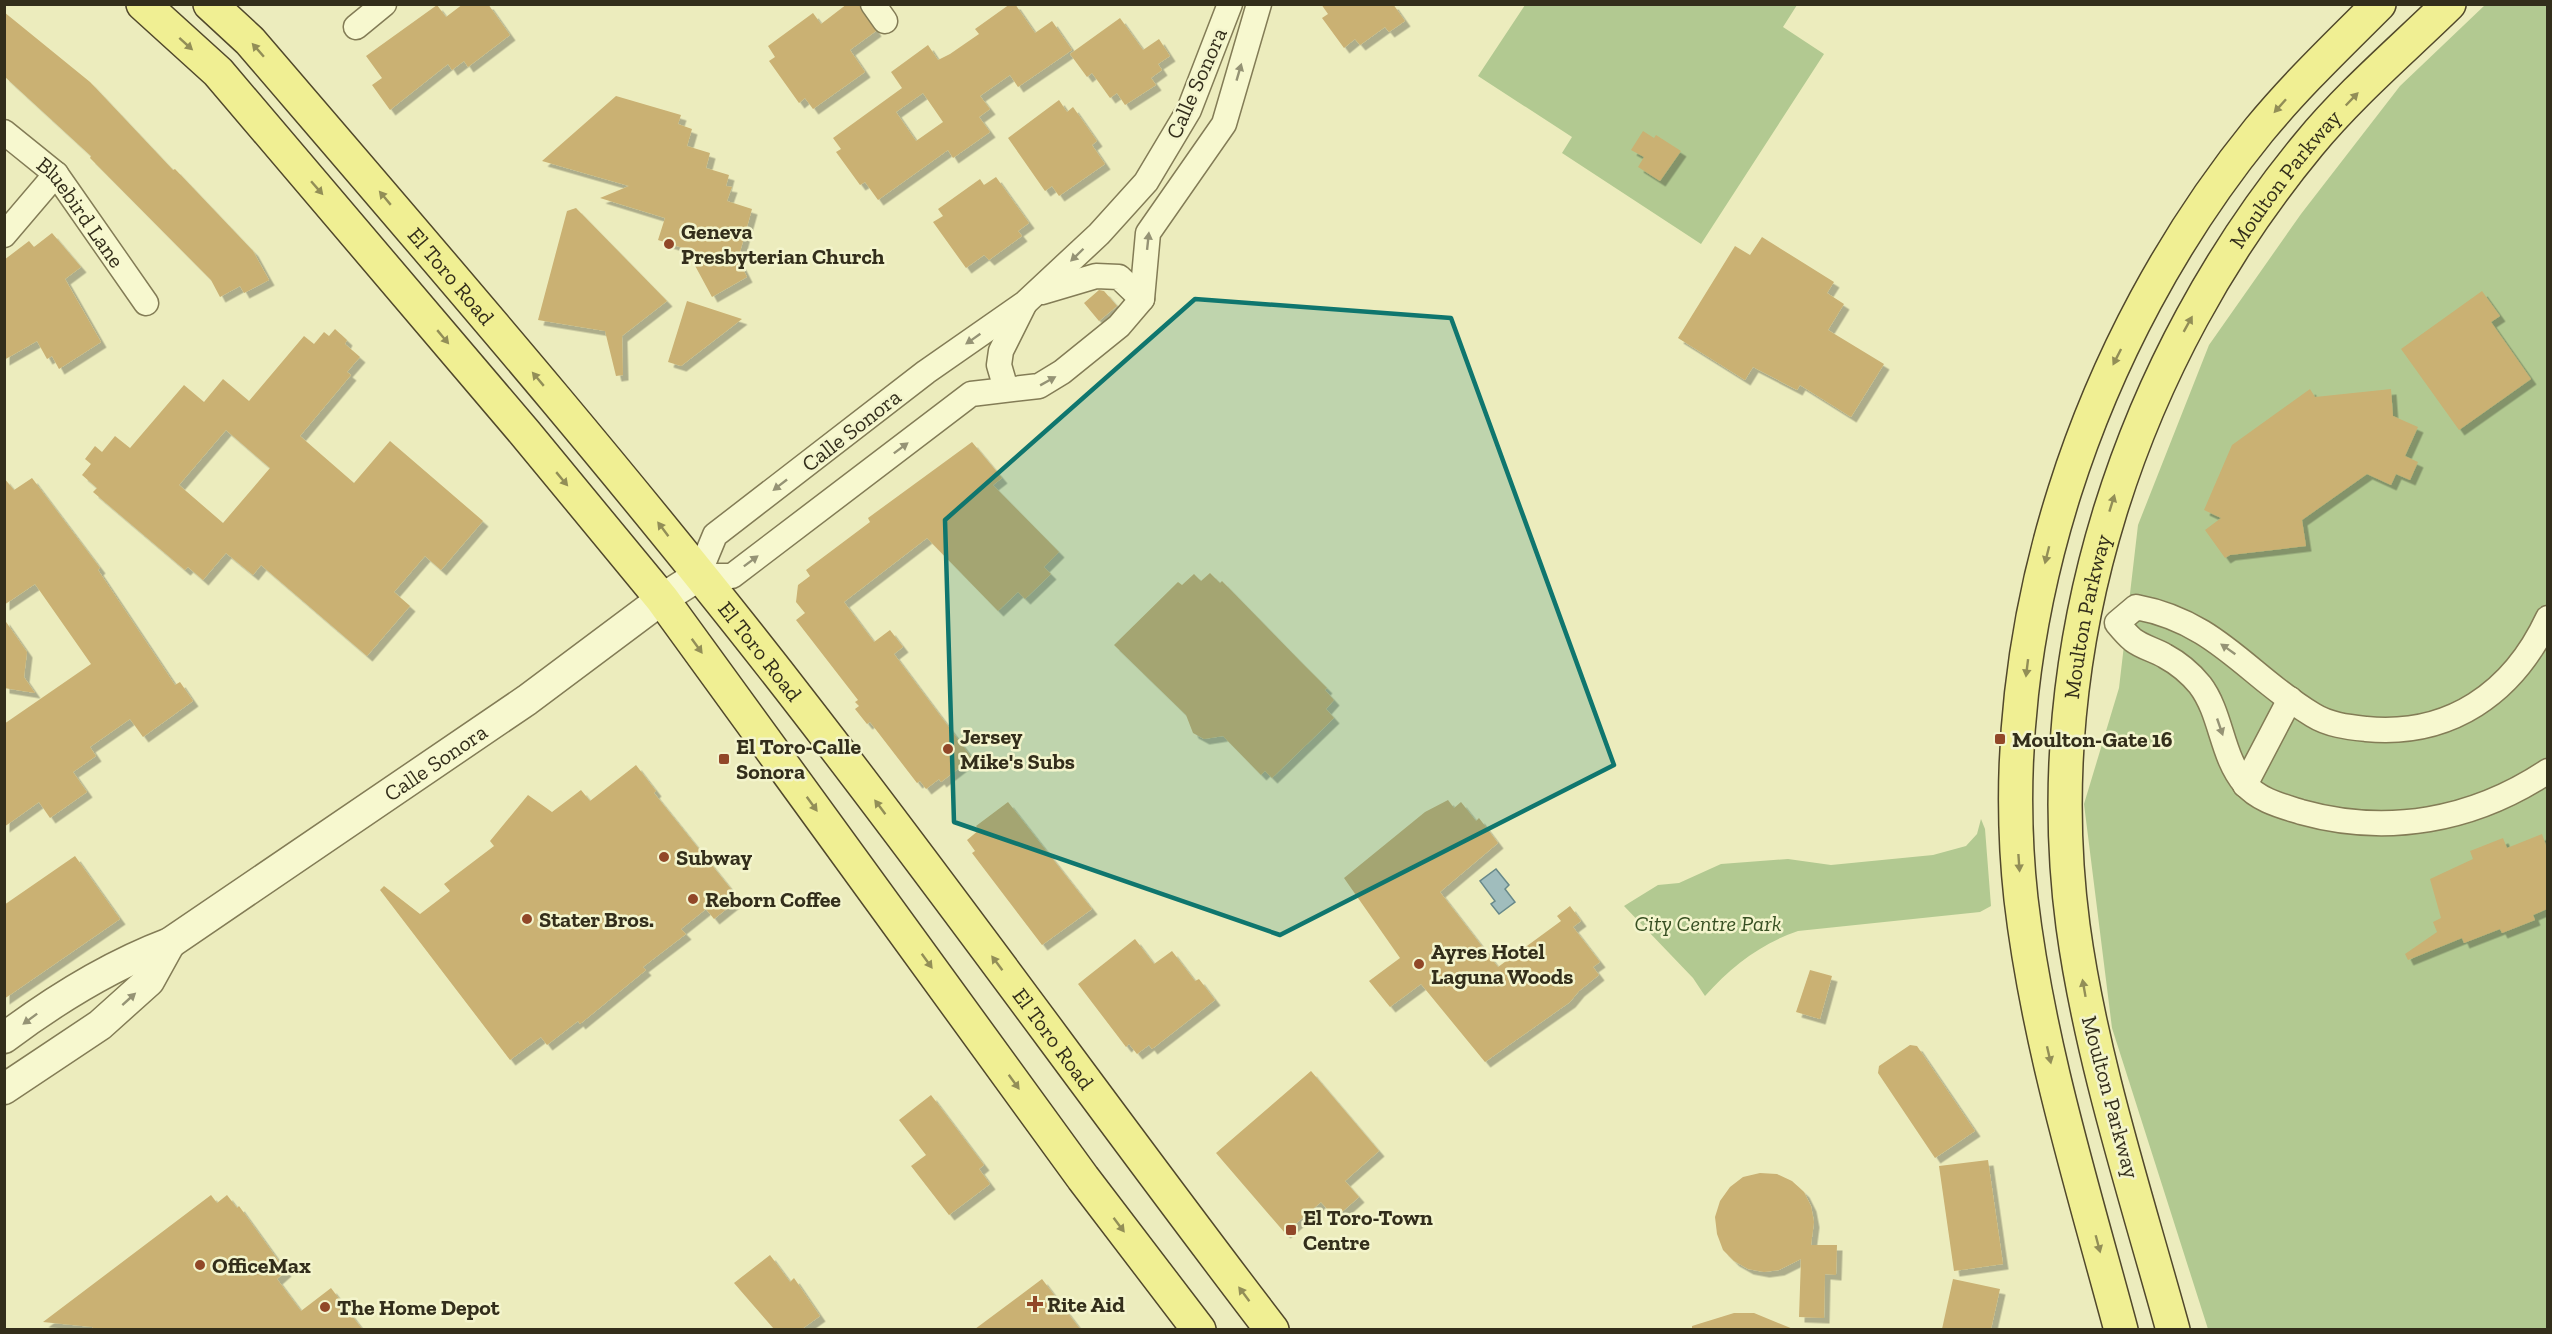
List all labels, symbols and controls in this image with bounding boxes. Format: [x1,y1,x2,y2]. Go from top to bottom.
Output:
street label: Calle Sonora [1160,23,1233,143]
one-way arrow [179,37,194,51]
one-way arrow [252,43,265,58]
one-way arrow [1235,63,1244,81]
one-way arrow [2344,92,2358,106]
one-way arrow [2274,98,2287,113]
street label: Moulton Parkway [2224,104,2347,253]
street label: Bluebird Lane [31,151,130,273]
one-way arrow [310,180,323,195]
one-way arrow [379,191,392,206]
place label: Geneva Presbyterian Church [681,218,885,270]
street label: El Toro Road [402,222,500,331]
one-way arrow [1143,231,1153,250]
marker: Geneva Presbyterian Church [662,237,676,251]
one-way arrow [1071,248,1085,262]
one-way arrow [2183,315,2193,332]
one-way arrow [437,329,450,345]
one-way arrow [966,333,982,345]
one-way arrow [2112,348,2121,365]
one-way arrow [532,371,545,387]
one-way arrow [1040,375,1056,386]
street label: Calle Sonora [796,383,907,478]
one-way arrow [893,442,909,454]
one-way arrow [556,471,568,486]
one-way arrow [772,478,788,491]
one-way arrow [2108,494,2117,512]
one-way arrow [657,522,669,537]
street label: Moulton Parkway [2058,530,2117,700]
one-way arrow [2042,545,2052,564]
one-way arrow [744,556,759,568]
street label: El Toro Road [712,596,808,707]
one-way arrow [690,639,702,654]
one-way arrow [2221,643,2237,655]
one-way arrow [2022,659,2031,678]
street label: Calle Sonora [379,718,493,807]
one-way arrow [2215,718,2225,736]
place label: Jersey Mike's Subs [960,723,1075,775]
place label: Moulton-Gate 16 [2012,726,2173,753]
marker: Moulton-Gate 16 [1993,732,2007,746]
place label: El Toro-Calle Sonora [736,733,861,785]
marker: Jersey Mike's Subs [941,742,955,756]
marker: El Toro-Calle Sonora [717,752,731,766]
one-way arrow [805,796,818,812]
one-way arrow [874,800,886,815]
place label: Subway [676,844,752,871]
marker: Subway [657,850,671,864]
one-way arrow [2014,853,2024,872]
place label: Reborn Coffee [705,886,841,913]
marker: Reborn Coffee [686,892,700,906]
place label: Stater Bros. [539,906,654,933]
park label: City Centre Park [1634,910,1782,937]
marker: Stater Bros. [520,912,534,926]
place label: Ayres Hotel Laguna Woods [1431,938,1573,990]
one-way arrow [920,954,932,969]
one-way arrow [991,955,1003,971]
marker: Ayres Hotel Laguna Woods [1412,957,1426,971]
one-way arrow [2079,979,2088,998]
street label: El Toro Road [1007,983,1100,1095]
one-way arrow [122,992,137,1006]
one-way arrow [23,1012,38,1024]
street label: Moulton Parkway [2076,1013,2145,1182]
one-way arrow [2045,1046,2055,1064]
one-way arrow [1008,1074,1019,1090]
place label: El Toro-Town Centre [1303,1204,1433,1256]
one-way arrow [1113,1217,1125,1233]
marker: El Toro-Town Centre [1284,1223,1298,1237]
one-way arrow [2094,1235,2103,1253]
place label: OfficeMax [212,1252,311,1279]
marker: OfficeMax [193,1258,207,1272]
one-way arrow [1238,1286,1251,1302]
place label: Rite Aid [1047,1291,1125,1318]
place label: The Home Depot [337,1294,500,1321]
marker: Rite Aid [1028,1297,1042,1311]
marker: The Home Depot [318,1300,332,1314]

